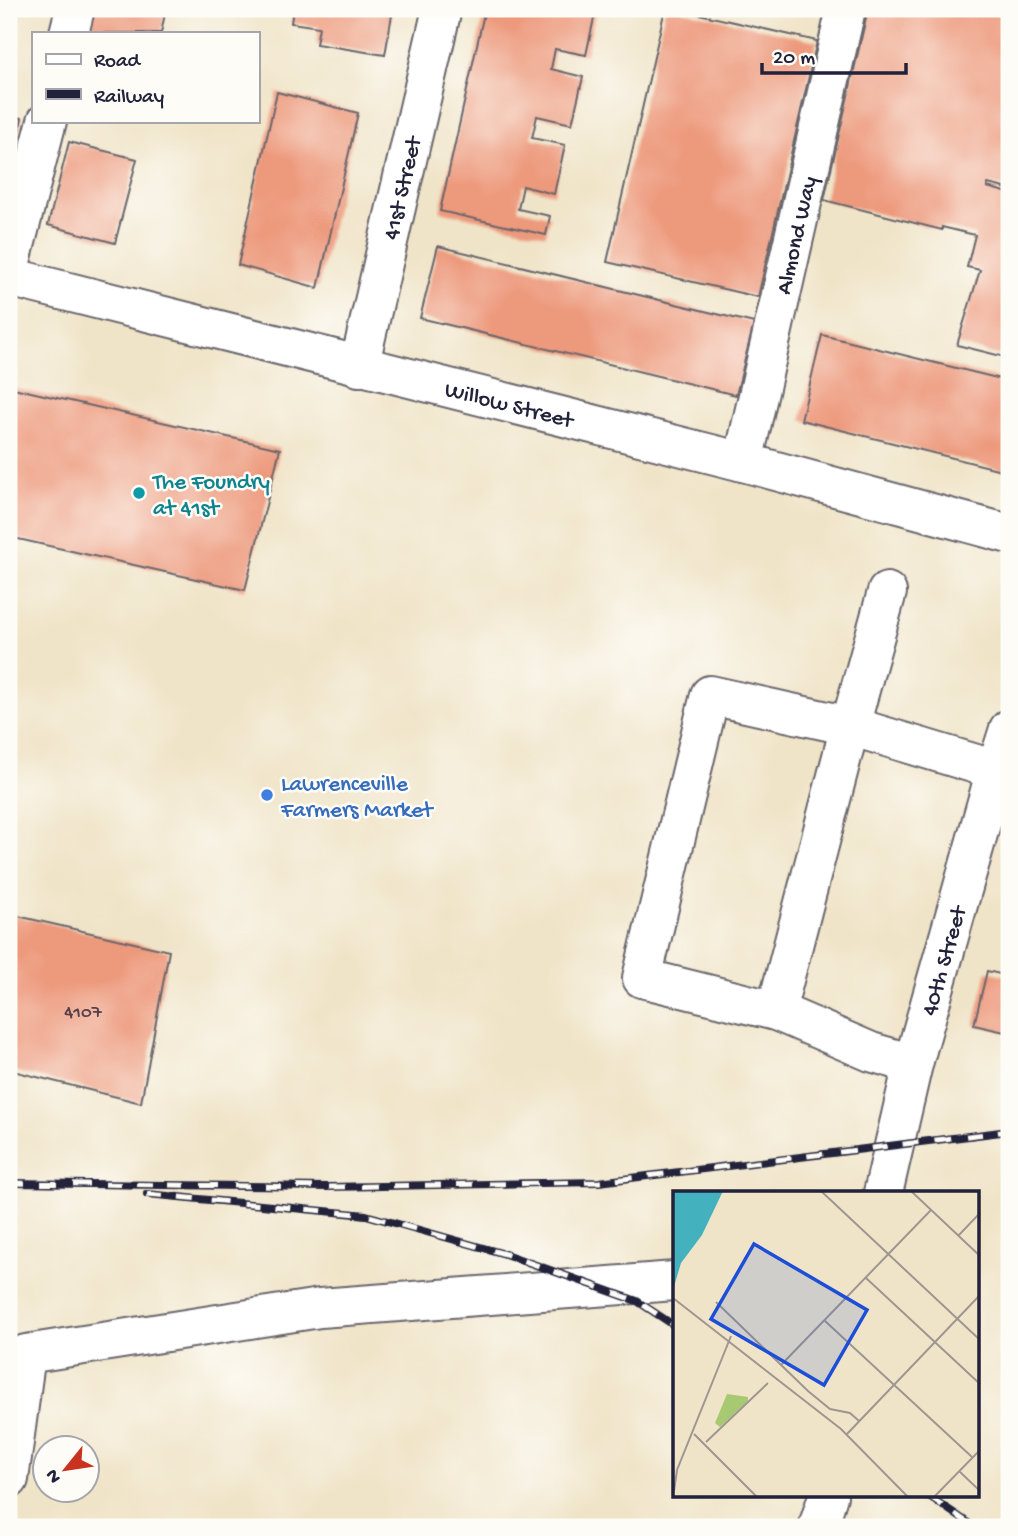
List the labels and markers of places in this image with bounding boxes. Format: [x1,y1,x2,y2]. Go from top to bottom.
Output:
place label: The Foundry at 41st [151,470,270,523]
marker: The Foundry at 41st [131,485,147,501]
place label: Lawrenceville Farmers Market [280,772,434,825]
marker: Lawrenceville Farmers Market [259,787,275,803]

